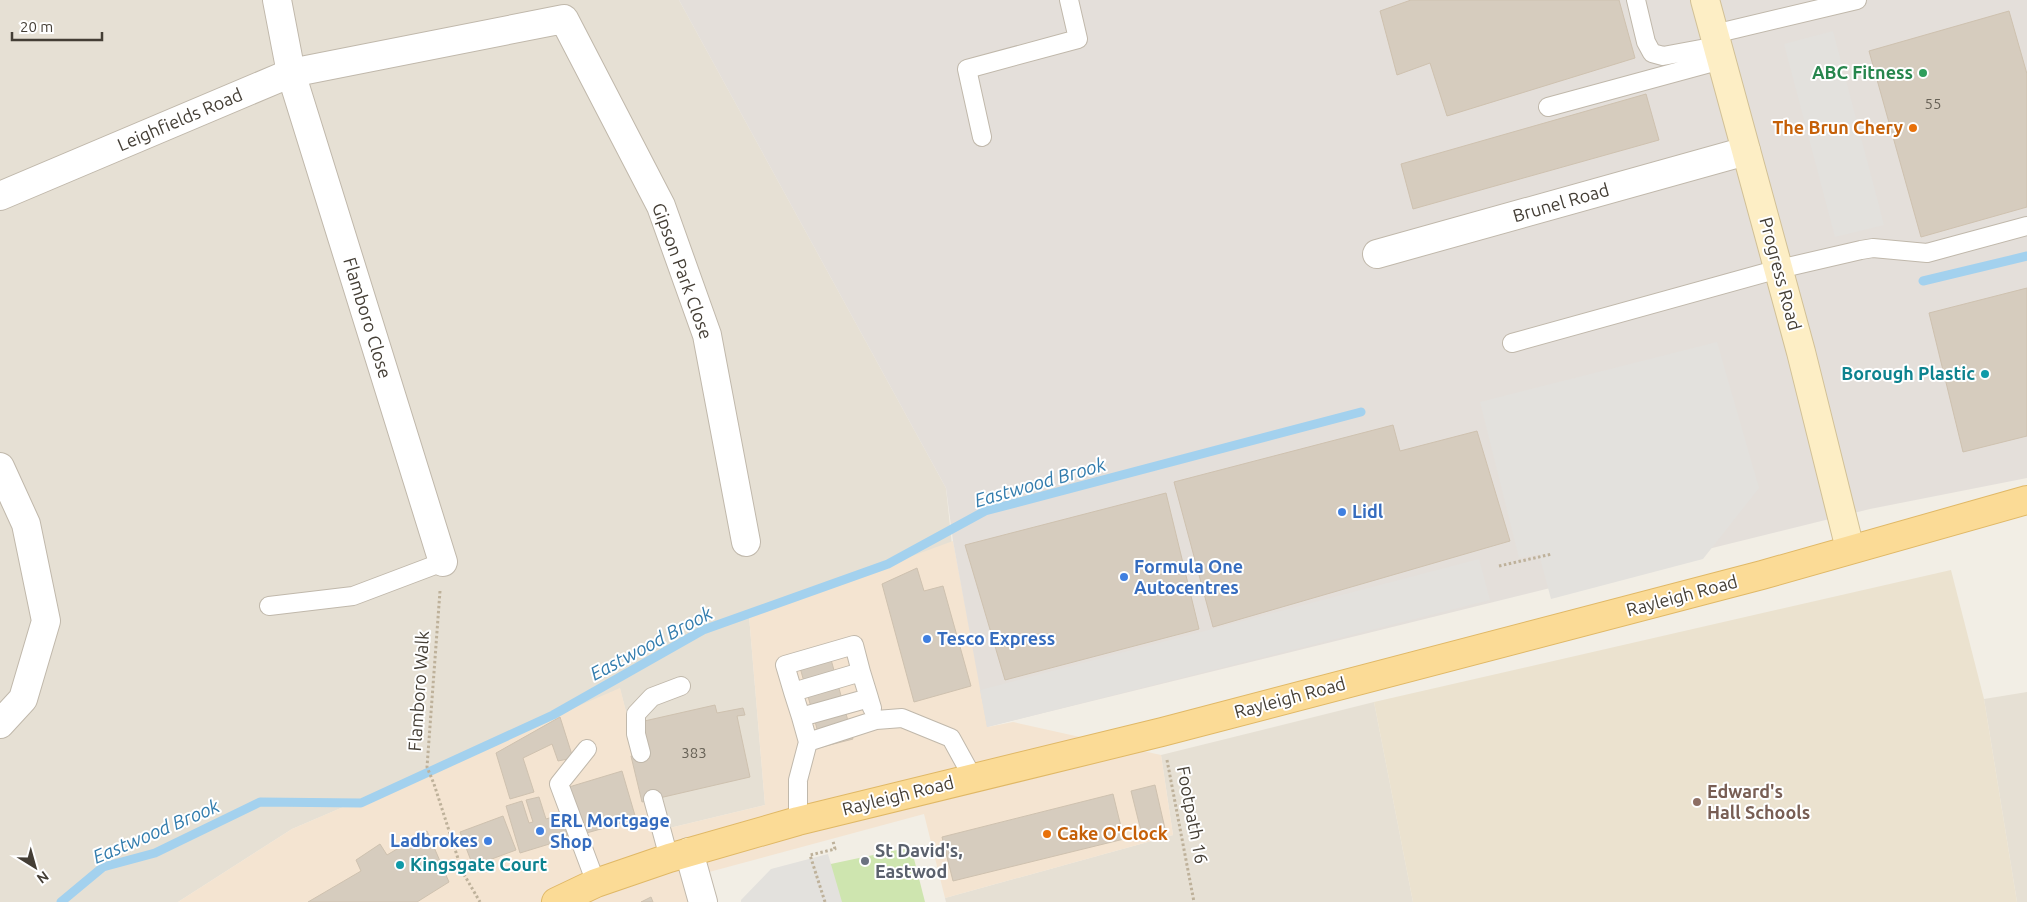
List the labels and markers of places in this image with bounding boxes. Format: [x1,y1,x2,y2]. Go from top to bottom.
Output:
place label: ABC Fitness [1812,62,1913,82]
marker: ABC Fitness [1917,67,1929,79]
place label: The Brun Chery [1773,117,1903,137]
marker: The Brun Chery [1907,122,1919,134]
place label: Borough Plastic [1841,363,1975,383]
marker: Borough Plastic [1979,368,1991,380]
place label: Lidl [1352,501,1384,521]
marker: Lidl [1336,506,1348,518]
place label: Formula One Autocentres [1134,556,1243,597]
marker: Formula One Autocentres [1118,571,1130,583]
place label: Tesco Express [937,628,1055,648]
marker: Tesco Express [921,633,933,645]
place label: Edward's Hall Schools [1707,781,1810,822]
marker: Edward's Hall Schools [1691,796,1703,808]
place label: ERL Mortgage Shop [550,810,670,851]
place label: Cake O'Clock [1057,823,1168,843]
marker: ERL Mortgage Shop [534,825,546,837]
marker: Cake O'Clock [1041,828,1053,840]
place label: Ladbrokes [390,830,478,850]
marker: Ladbrokes [482,835,494,847]
place label: St David's, Eastwod [875,840,963,881]
place label: Kingsgate Court [410,854,547,874]
marker: St David's, Eastwod [859,855,871,867]
marker: Kingsgate Court [394,859,406,871]

